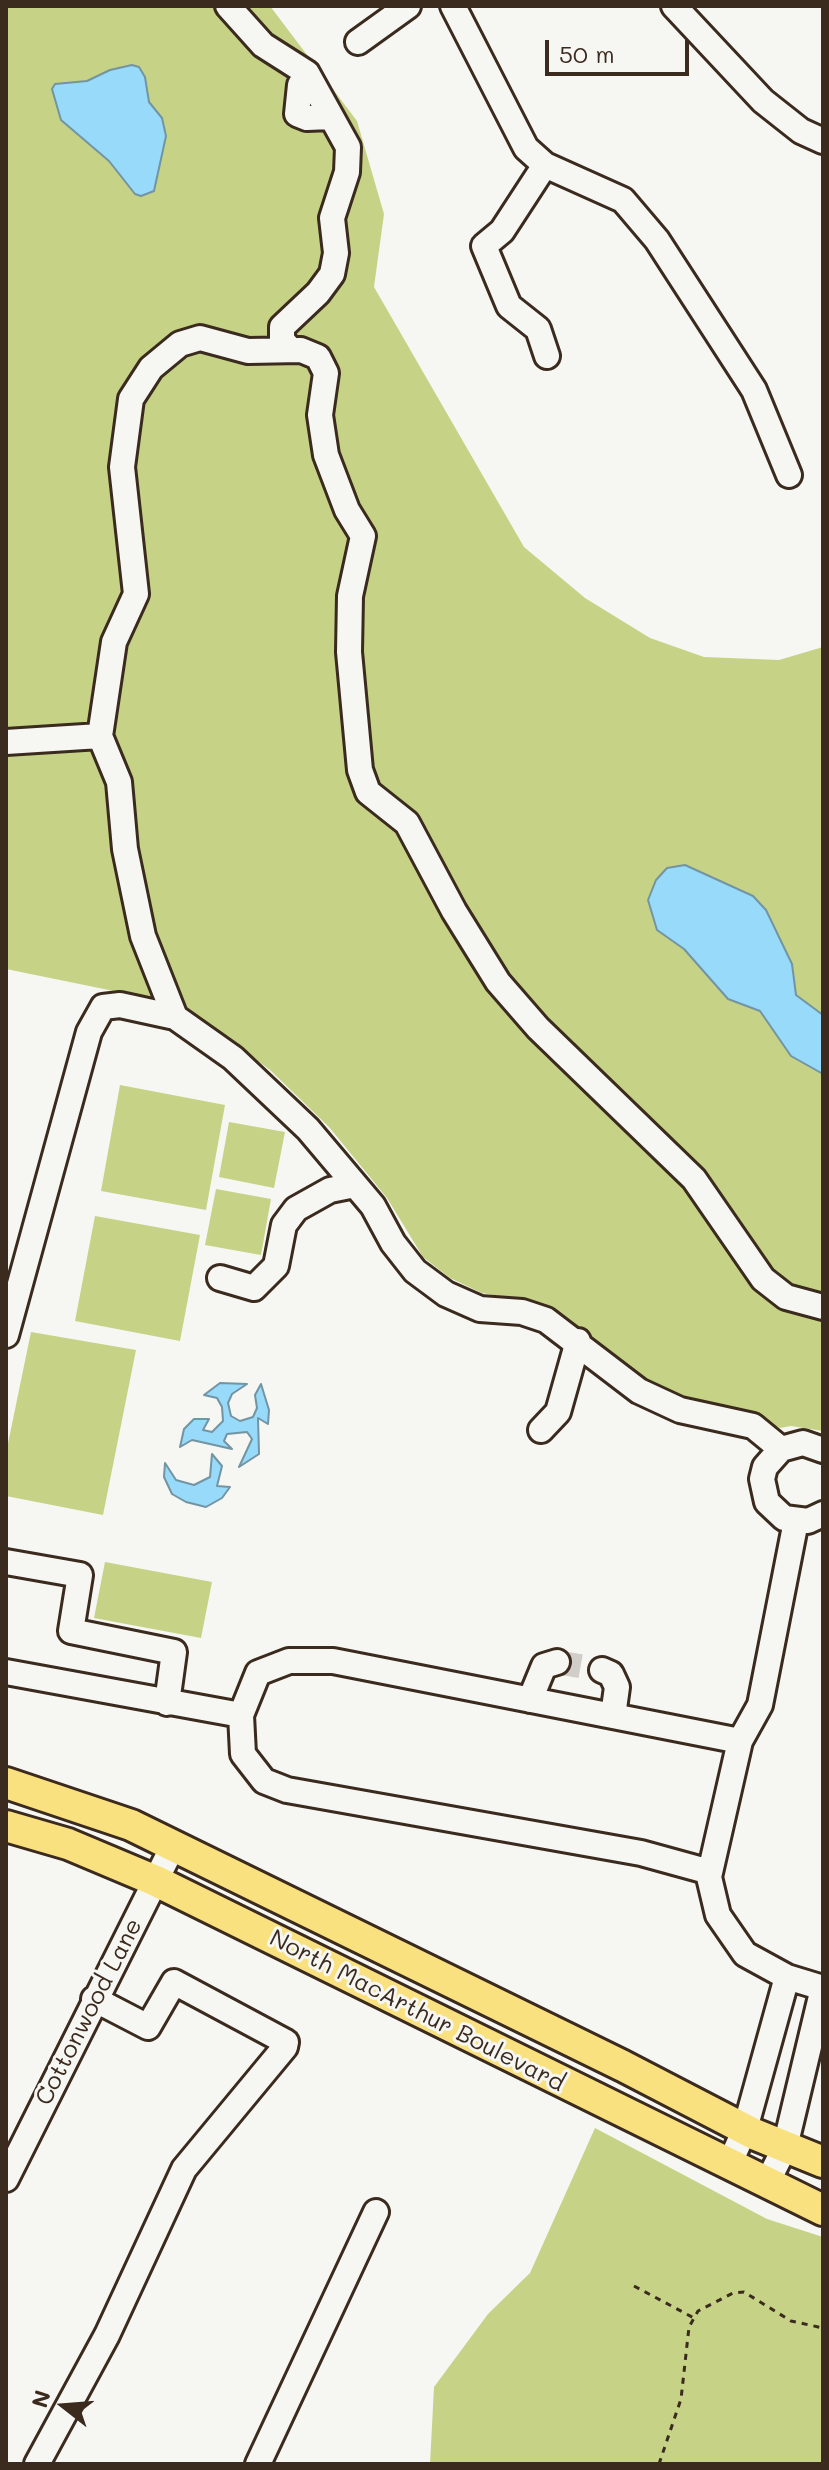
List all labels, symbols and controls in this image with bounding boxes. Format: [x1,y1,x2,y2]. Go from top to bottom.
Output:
scale bar [549,24,693,74]
text: 50 m [559,38,615,69]
street label: Cottonwood Lane [29,1914,149,2110]
street label: North MacArthur Boulevard [265,1924,569,2098]
north arrow [24,2366,104,2446]
text: N [24,2387,57,2411]

